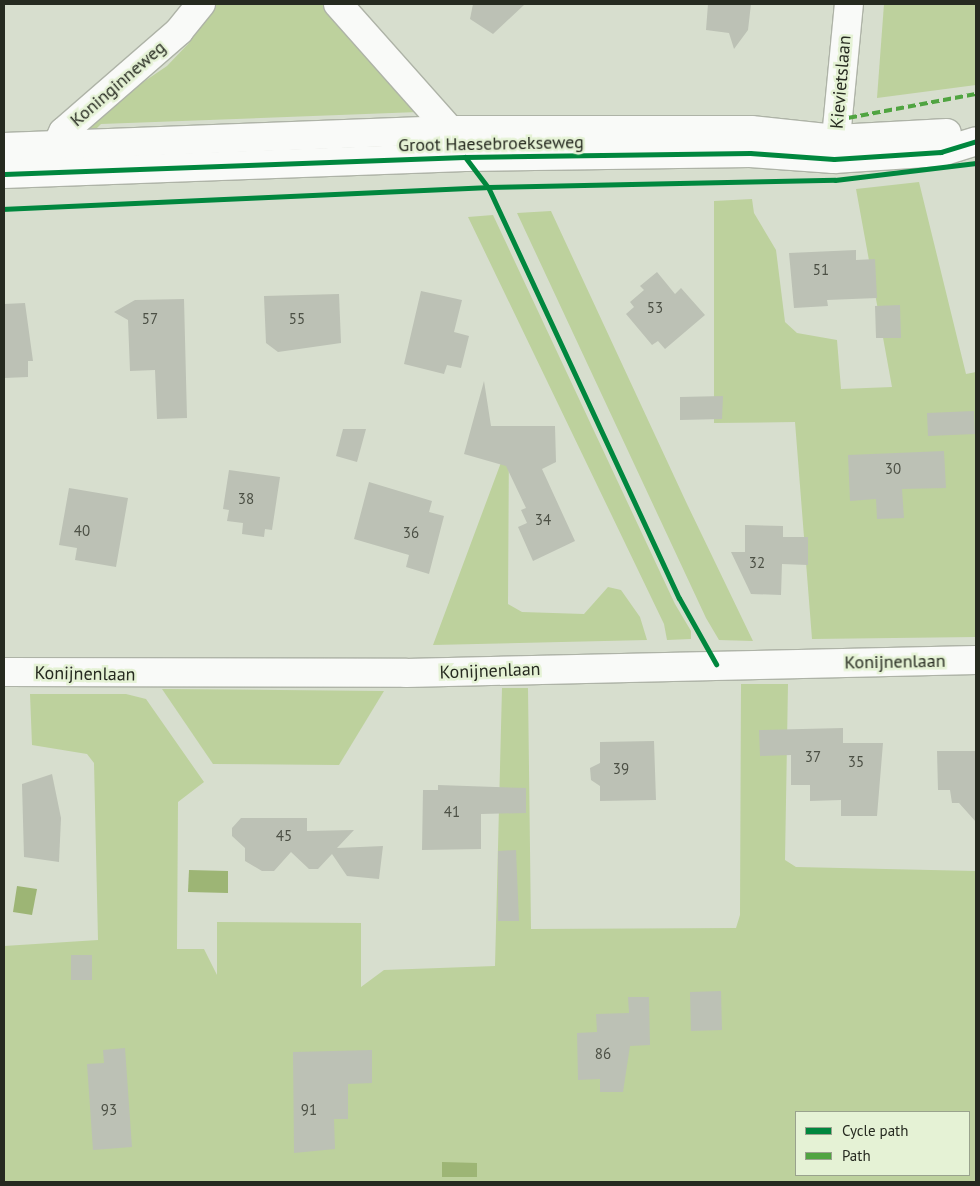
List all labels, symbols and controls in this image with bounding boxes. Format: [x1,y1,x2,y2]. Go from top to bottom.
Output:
street label: Kievietslaan [826,34,856,130]
street label: Koninginneweg [66,37,170,131]
street label: Groot Haesebroekseweg [398,132,584,156]
house number: 51 [813,261,829,279]
house number: 53 [647,299,663,317]
house number: 57 [142,310,158,328]
house number: 55 [289,310,305,328]
house number: 30 [885,460,901,478]
house number: 38 [238,490,254,508]
house number: 34 [535,511,551,529]
house number: 40 [74,522,90,540]
house number: 36 [403,524,419,542]
house number: 32 [749,554,765,572]
street label: Konijnenlaan [844,650,946,674]
street label: Konijnenlaan [439,658,541,684]
street label: Konijnenlaan [34,662,136,686]
house number: 37 [805,748,821,766]
house number: 35 [848,753,864,771]
house number: 39 [613,760,629,778]
house number: 41 [444,803,460,821]
house number: 45 [276,827,292,845]
house number: 86 [595,1045,611,1063]
house number: 93 [101,1101,117,1119]
house number: 91 [301,1101,317,1119]
legend [795,1111,970,1176]
text: Cycle path [842,1121,908,1140]
text: Path [842,1146,871,1165]

